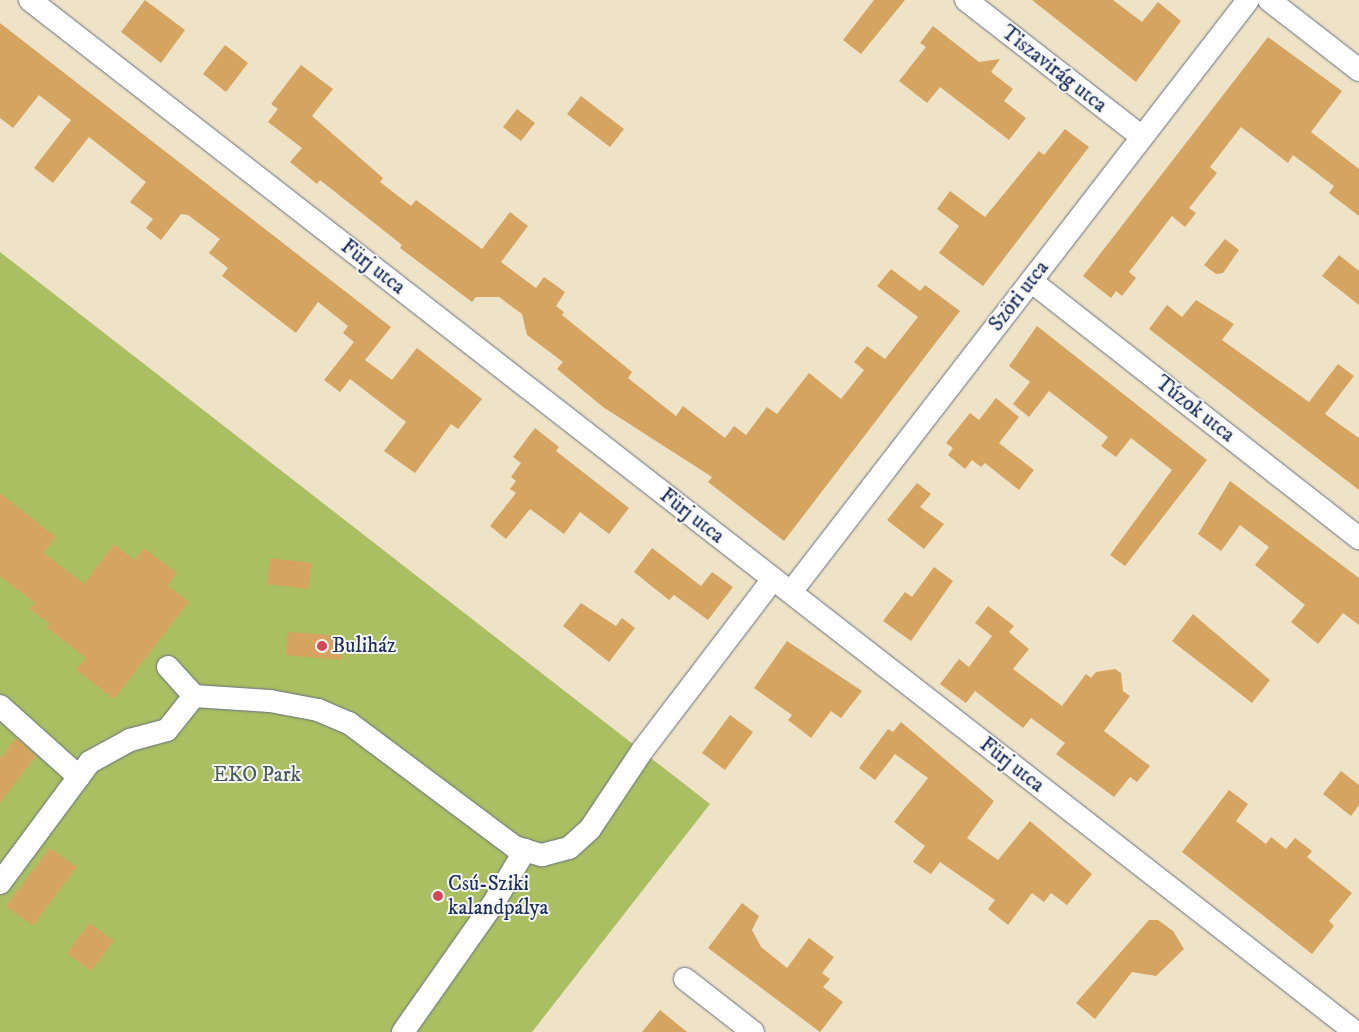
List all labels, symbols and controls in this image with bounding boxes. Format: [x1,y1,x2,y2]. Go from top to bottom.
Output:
street label: Tiszavirág utca [996,20,1112,118]
street label: Fürj utca [336,234,410,300]
street label: Szöri utca [984,256,1054,336]
street label: Túzok utca [1150,370,1240,448]
street label: Fürj utca [655,483,729,549]
place label: Buliház [332,633,396,659]
marker: Buliház [316,640,328,652]
street label: Fürj utca [975,732,1049,798]
park label: EKO Park [213,762,301,788]
place label: Csú-Sziki kalandpálya [448,871,548,921]
marker: Csú-Sziki kalandpálya [432,890,444,902]

